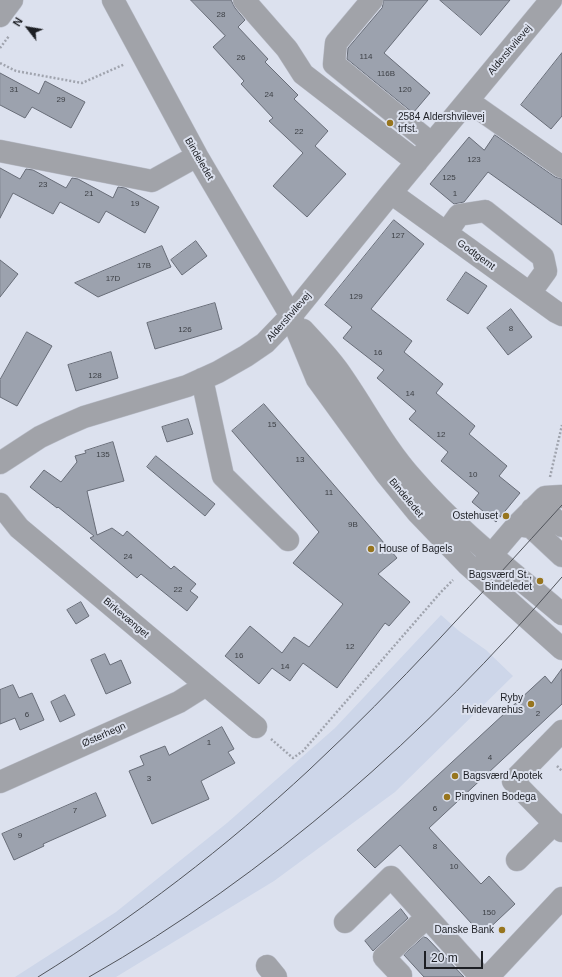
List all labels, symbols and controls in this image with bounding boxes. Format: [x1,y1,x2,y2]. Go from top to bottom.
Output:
north arrow [8,8,48,48]
house number: 28 [217,10,225,20]
text: N [11,15,25,28]
street label: Aldershvilevej [486,23,534,77]
house number: 114 [360,52,372,62]
house number: 26 [237,53,245,63]
house number: 116B [377,69,395,79]
house number: 31 [10,85,18,95]
house number: 120 [398,85,412,95]
house number: 24 [265,90,273,100]
house number: 29 [57,95,65,105]
place label: 2584 Aldershvilevej trfst. [398,111,485,134]
marker: 2584 Aldershvilevej trfst. [385,118,395,128]
house number: 22 [295,127,303,137]
street label: Bindeledet [182,136,216,182]
house number: 123 [467,155,481,165]
house number: 125 [442,173,456,183]
house number: 23 [39,180,47,190]
house number: 21 [85,189,93,199]
house number: 1 [453,189,457,199]
house number: 19 [131,199,139,209]
house number: 127 [391,231,405,241]
street label: Godtgemt [455,237,497,273]
house number: 17B [137,261,151,271]
house number: 17D [106,274,120,284]
street label: Aldershvilevej [264,290,314,344]
house number: 129 [349,292,363,302]
house number: 8 [509,324,513,334]
house number: 126 [178,325,192,335]
house number: 16 [374,348,382,358]
house number: 128 [88,371,102,381]
house number: 14 [406,389,414,399]
house number: 15 [268,420,276,430]
house number: 12 [437,430,445,440]
house number: 135 [96,450,110,460]
house number: 13 [296,455,304,465]
house number: 10 [469,470,477,480]
street label: Bindeledet [386,476,426,520]
house number: 11 [325,488,333,498]
place label: Ostehuset [452,510,498,522]
marker: Ostehuset [501,511,511,521]
house number: 9B [348,520,358,530]
place label: House of Bagels [379,543,452,555]
marker: House of Bagels [366,544,376,554]
house number: 24 [124,552,132,562]
place label: Bagsværd St., Bindeledet [469,569,532,592]
marker: Bagsværd St., Bindeledet [535,576,545,586]
house number: 22 [174,585,182,595]
street label: Birkevænget [101,595,151,641]
house number: 12 [346,642,354,652]
house number: 16 [235,651,243,661]
house number: 14 [281,662,289,672]
place label: Ryby Hvidevarehus [462,692,523,716]
marker: Ryby Hvidevarehus [526,699,536,709]
house number: 2 [536,709,540,719]
house number: 6 [25,710,29,720]
street label: Østerhegn [80,720,128,750]
house number: 1 [207,738,211,748]
house number: 4 [488,753,492,763]
place label: Bagsværd Apotek [463,770,542,782]
marker: Bagsværd Apotek [450,771,460,781]
house number: 3 [147,774,151,784]
place label: Pingvinen Bodega [455,791,536,803]
marker: Pingvinen Bodega [442,792,452,802]
house number: 6 [433,804,437,814]
house number: 7 [73,806,77,816]
house number: 9 [18,831,22,841]
house number: 8 [433,842,437,852]
house number: 10 [450,862,458,872]
house number: 150 [482,908,496,918]
place label: Danske Bank [435,924,494,936]
marker: Danske Bank [497,925,507,935]
scale bar [426,943,485,969]
text: 20 m [431,951,458,965]

